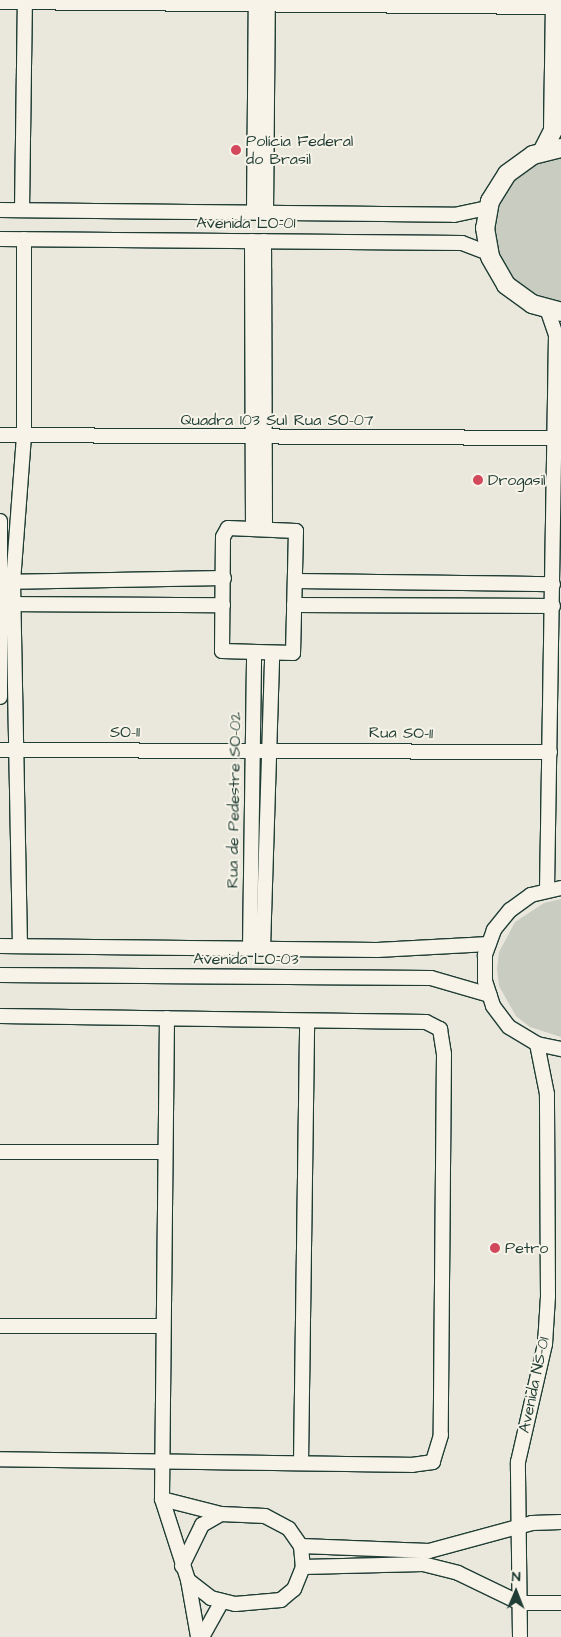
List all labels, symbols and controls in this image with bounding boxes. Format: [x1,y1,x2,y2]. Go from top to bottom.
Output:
place label: Polícia Federal do Brasil [246,131,353,169]
marker: Polícia Federal do Brasil [230,144,242,156]
street label: Avenida LO-01 [196,213,296,233]
street label: Quadra 103 Sul Rua SO-07 [180,410,374,430]
place label: Drogasil [488,470,546,490]
marker: Drogasil [472,474,484,486]
street label: Rua de Pedestre SO-02 [223,712,245,888]
street label: SO-11 [110,722,140,742]
street label: Rua SO-11 [369,723,433,743]
street label: Avenida LO-03 [193,949,299,969]
place label: Petro [505,1238,548,1258]
marker: Petro [489,1242,501,1254]
street label: Avenida NS-01 [514,1335,554,1435]
north arrow [491,1567,541,1617]
text: N [512,1567,521,1587]

